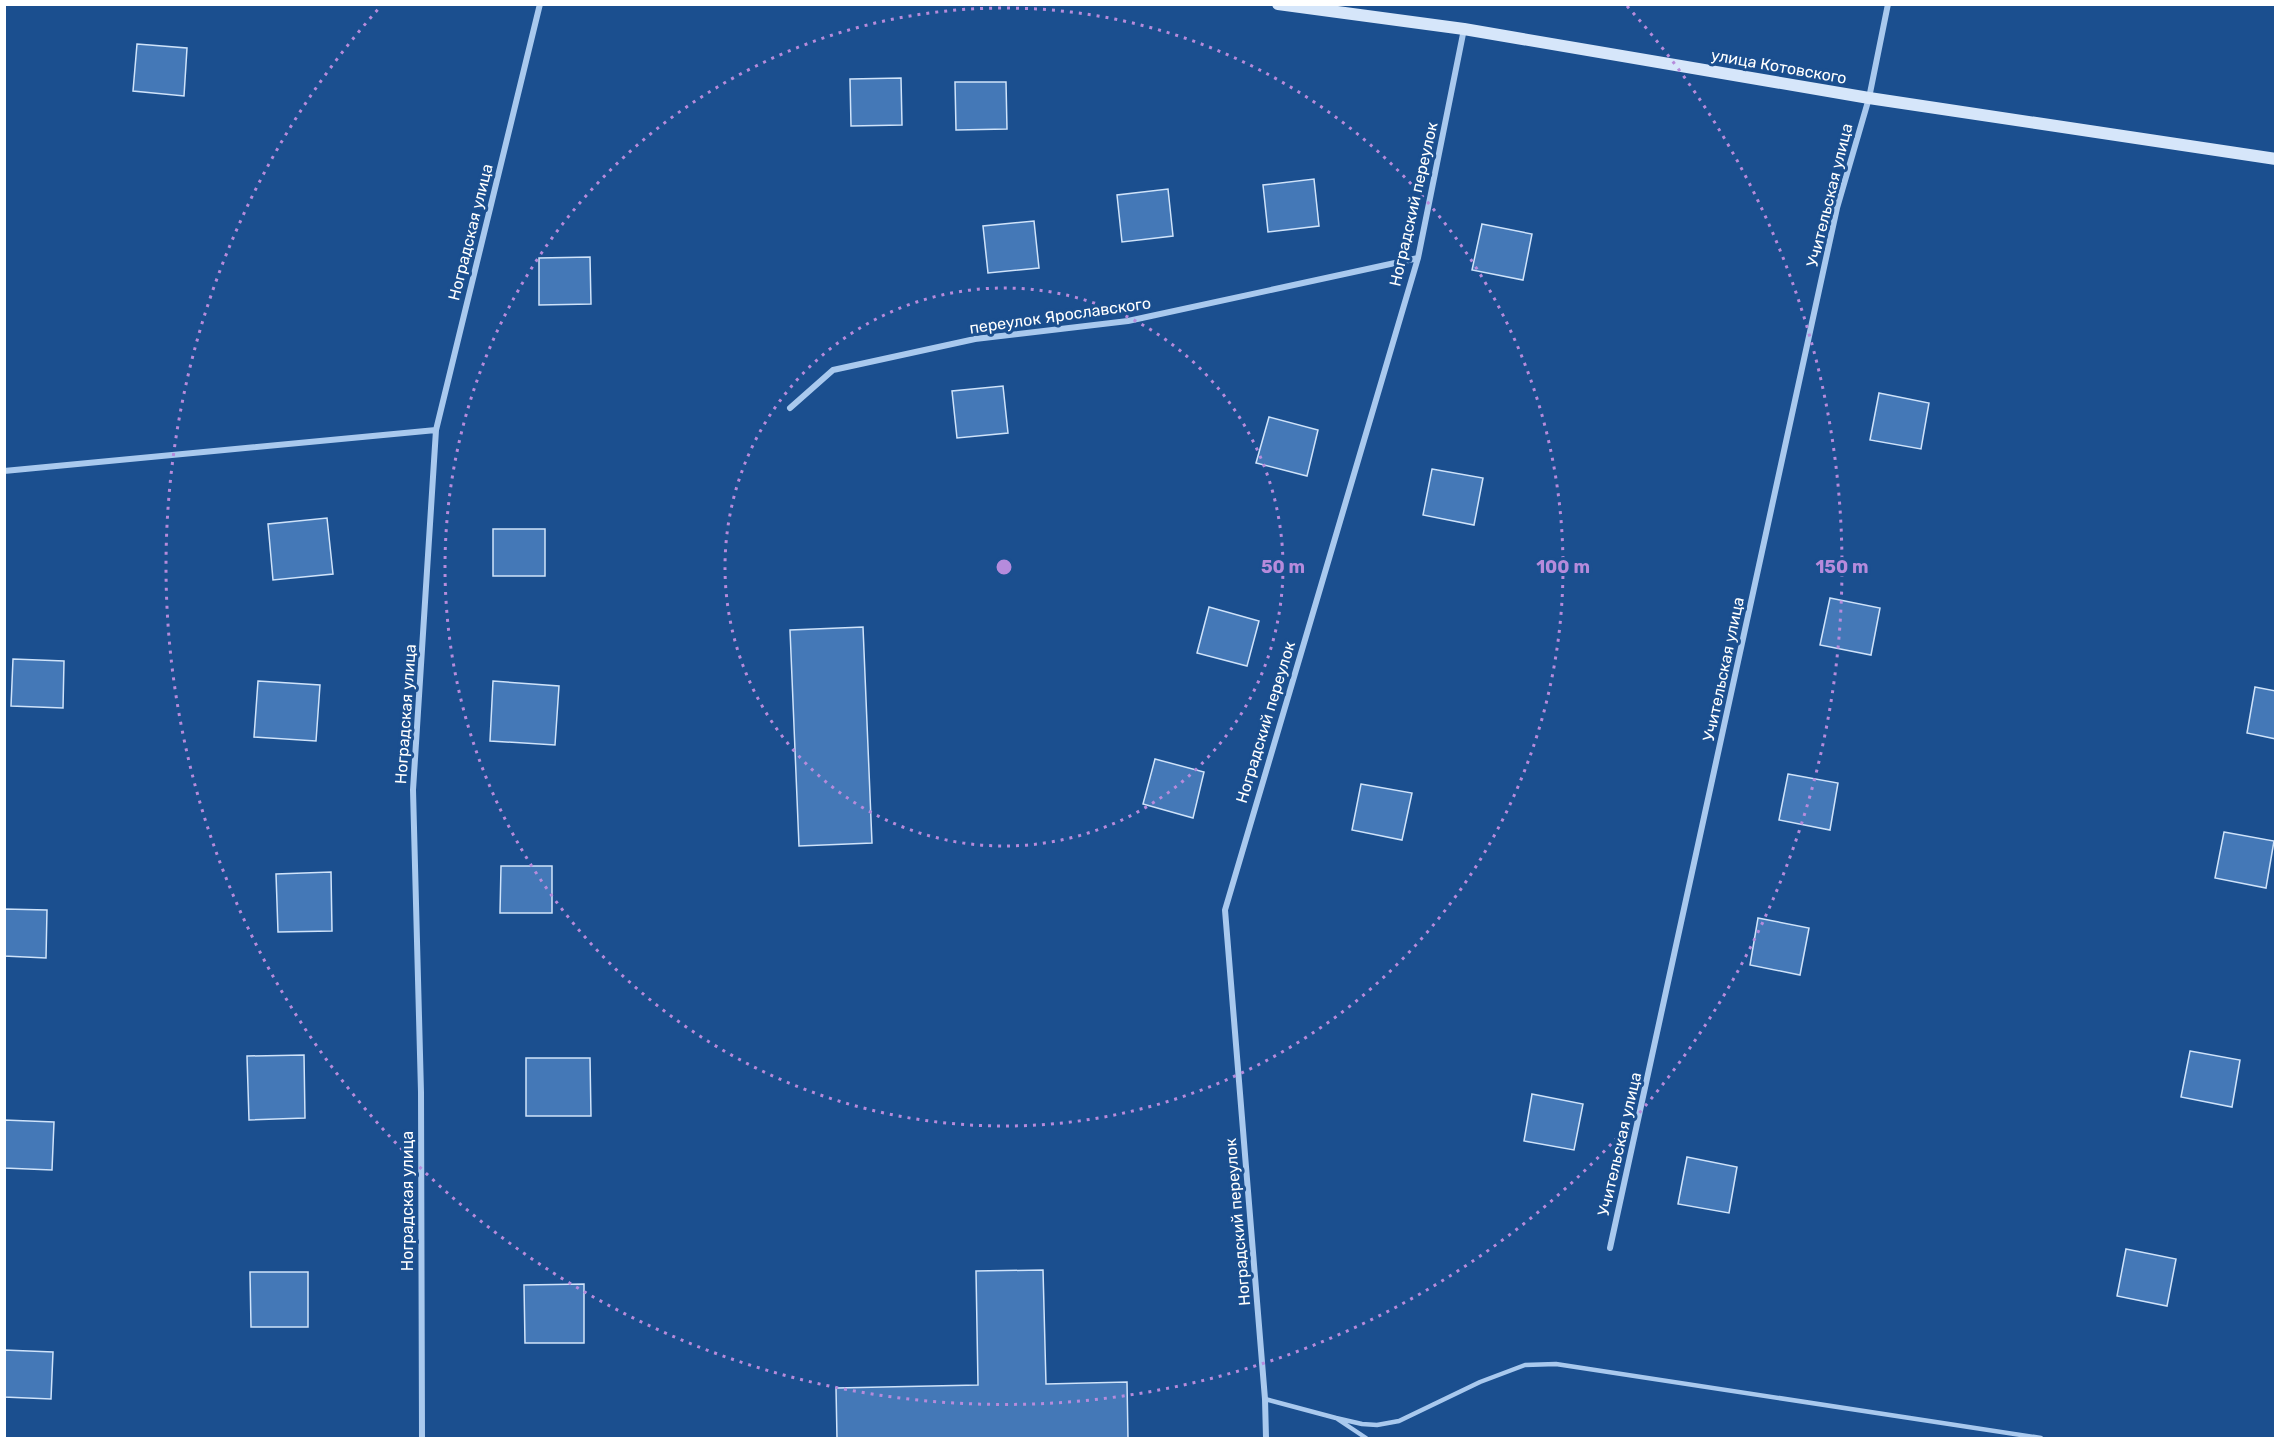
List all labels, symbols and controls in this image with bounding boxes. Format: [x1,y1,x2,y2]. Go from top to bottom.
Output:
street label: улица Котовского [1710,45,1848,88]
street label: Ноградский переулок [1385,120,1442,288]
street label: Учительская улица [1802,121,1857,269]
street label: Ноградская улица [444,162,497,303]
street label: переулок Ярославского [968,293,1152,338]
text: 50 m [1261,556,1305,578]
text: 100 m [1536,556,1590,578]
text: 150 m [1815,556,1869,578]
centre of rings [994,557,1014,577]
street label: Учительская улица [1699,595,1748,743]
street label: Ноградский переулок [1232,639,1299,805]
street label: Ноградская улица [391,643,420,785]
street label: Учительская улица [1594,1070,1645,1218]
street label: Ноградская улица [398,1131,417,1271]
street label: Ноградский переулок [1221,1137,1254,1307]

